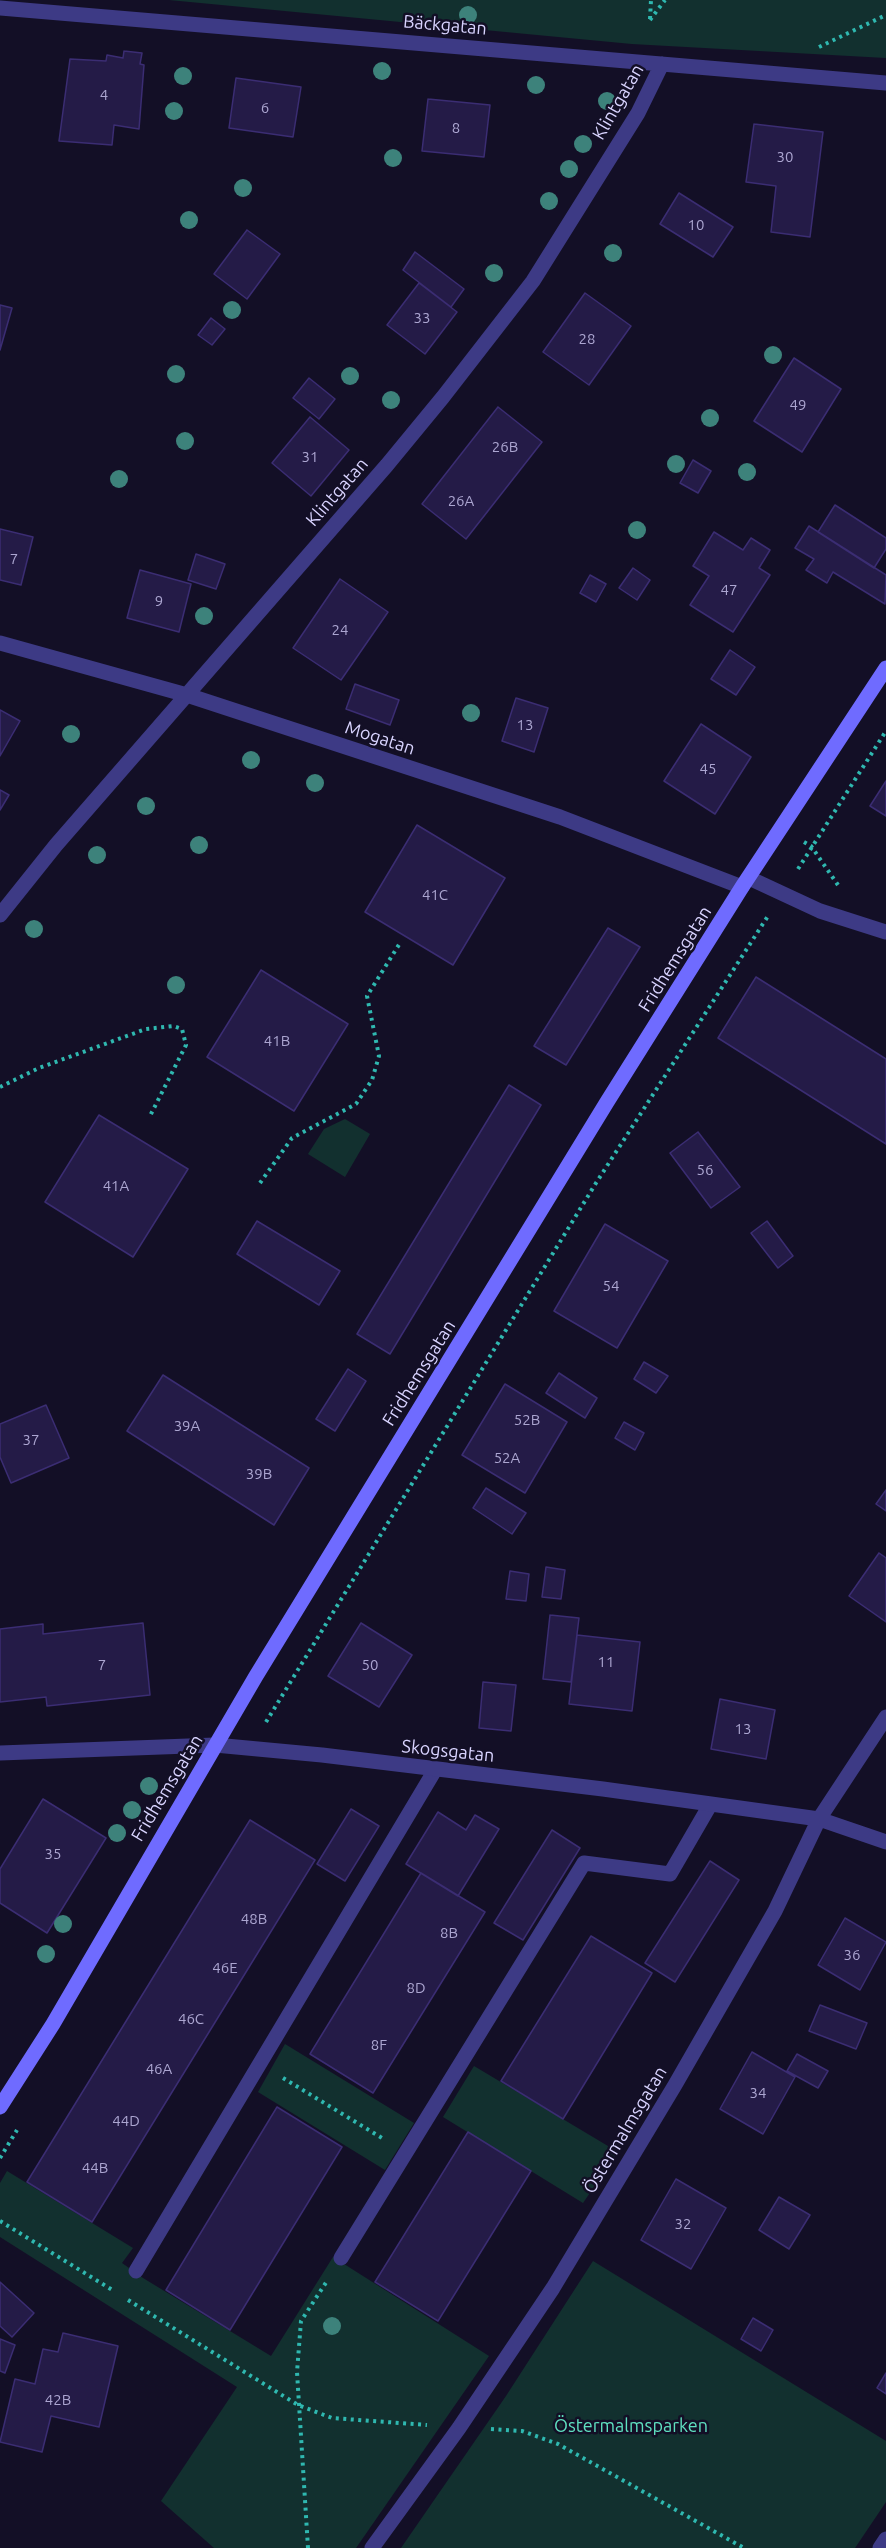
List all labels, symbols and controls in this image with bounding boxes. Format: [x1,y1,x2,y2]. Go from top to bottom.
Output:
street label: Bäckgatan [402,11,488,39]
street label: Klintgatan [588,60,648,144]
house number: 4 [100,86,108,104]
house number: 6 [261,99,269,117]
house number: 8 [452,119,460,137]
house number: 30 [777,148,793,166]
house number: 10 [688,216,704,234]
house number: 33 [414,309,430,327]
house number: 28 [579,330,595,348]
house number: 49 [790,396,806,414]
house number: 26B [492,438,518,456]
house number: 31 [302,448,318,466]
street label: Klintgatan [301,453,373,531]
house number: 26A [448,492,474,510]
house number: 7 [10,550,18,568]
house number: 47 [721,581,737,599]
house number: 9 [155,592,163,610]
house number: 24 [332,621,348,639]
house number: 13 [517,716,533,734]
street label: Mogatan [342,717,418,759]
house number: 45 [700,760,716,778]
house number: 41C [422,886,448,904]
street label: Fridhemsgatan [634,902,716,1016]
house number: 41B [264,1032,290,1050]
house number: 56 [697,1161,713,1179]
house number: 41A [103,1177,129,1195]
house number: 54 [603,1277,619,1295]
street label: Fridhemsgatan [378,1316,460,1430]
house number: 52B [514,1411,540,1429]
house number: 39A [174,1417,200,1435]
house number: 37 [23,1431,39,1449]
house number: 52A [494,1449,520,1467]
house number: 39B [246,1465,272,1483]
house number: 11 [598,1653,614,1671]
house number: 7 [98,1656,106,1674]
house number: 50 [362,1656,378,1674]
house number: 13 [735,1720,751,1738]
street label: Fridhemsgatan [127,1731,207,1845]
street label: Skogsgatan [401,1735,495,1767]
house number: 35 [45,1845,61,1863]
house number: 48B [241,1910,267,1928]
house number: 8B [440,1924,458,1942]
house number: 36 [844,1946,860,1964]
house number: 46E [212,1959,238,1977]
house number: 8D [406,1979,426,1997]
house number: 46C [178,2010,204,2028]
house number: 8F [371,2036,387,2054]
house number: 46A [146,2060,172,2078]
street label: Östermalmsgatan [579,2062,671,2198]
house number: 34 [750,2084,766,2102]
house number: 44D [112,2112,140,2130]
house number: 44B [82,2159,108,2177]
house number: 32 [675,2215,691,2233]
house number: 42B [45,2391,71,2409]
park label: Östermalmsparken [554,2415,708,2437]

